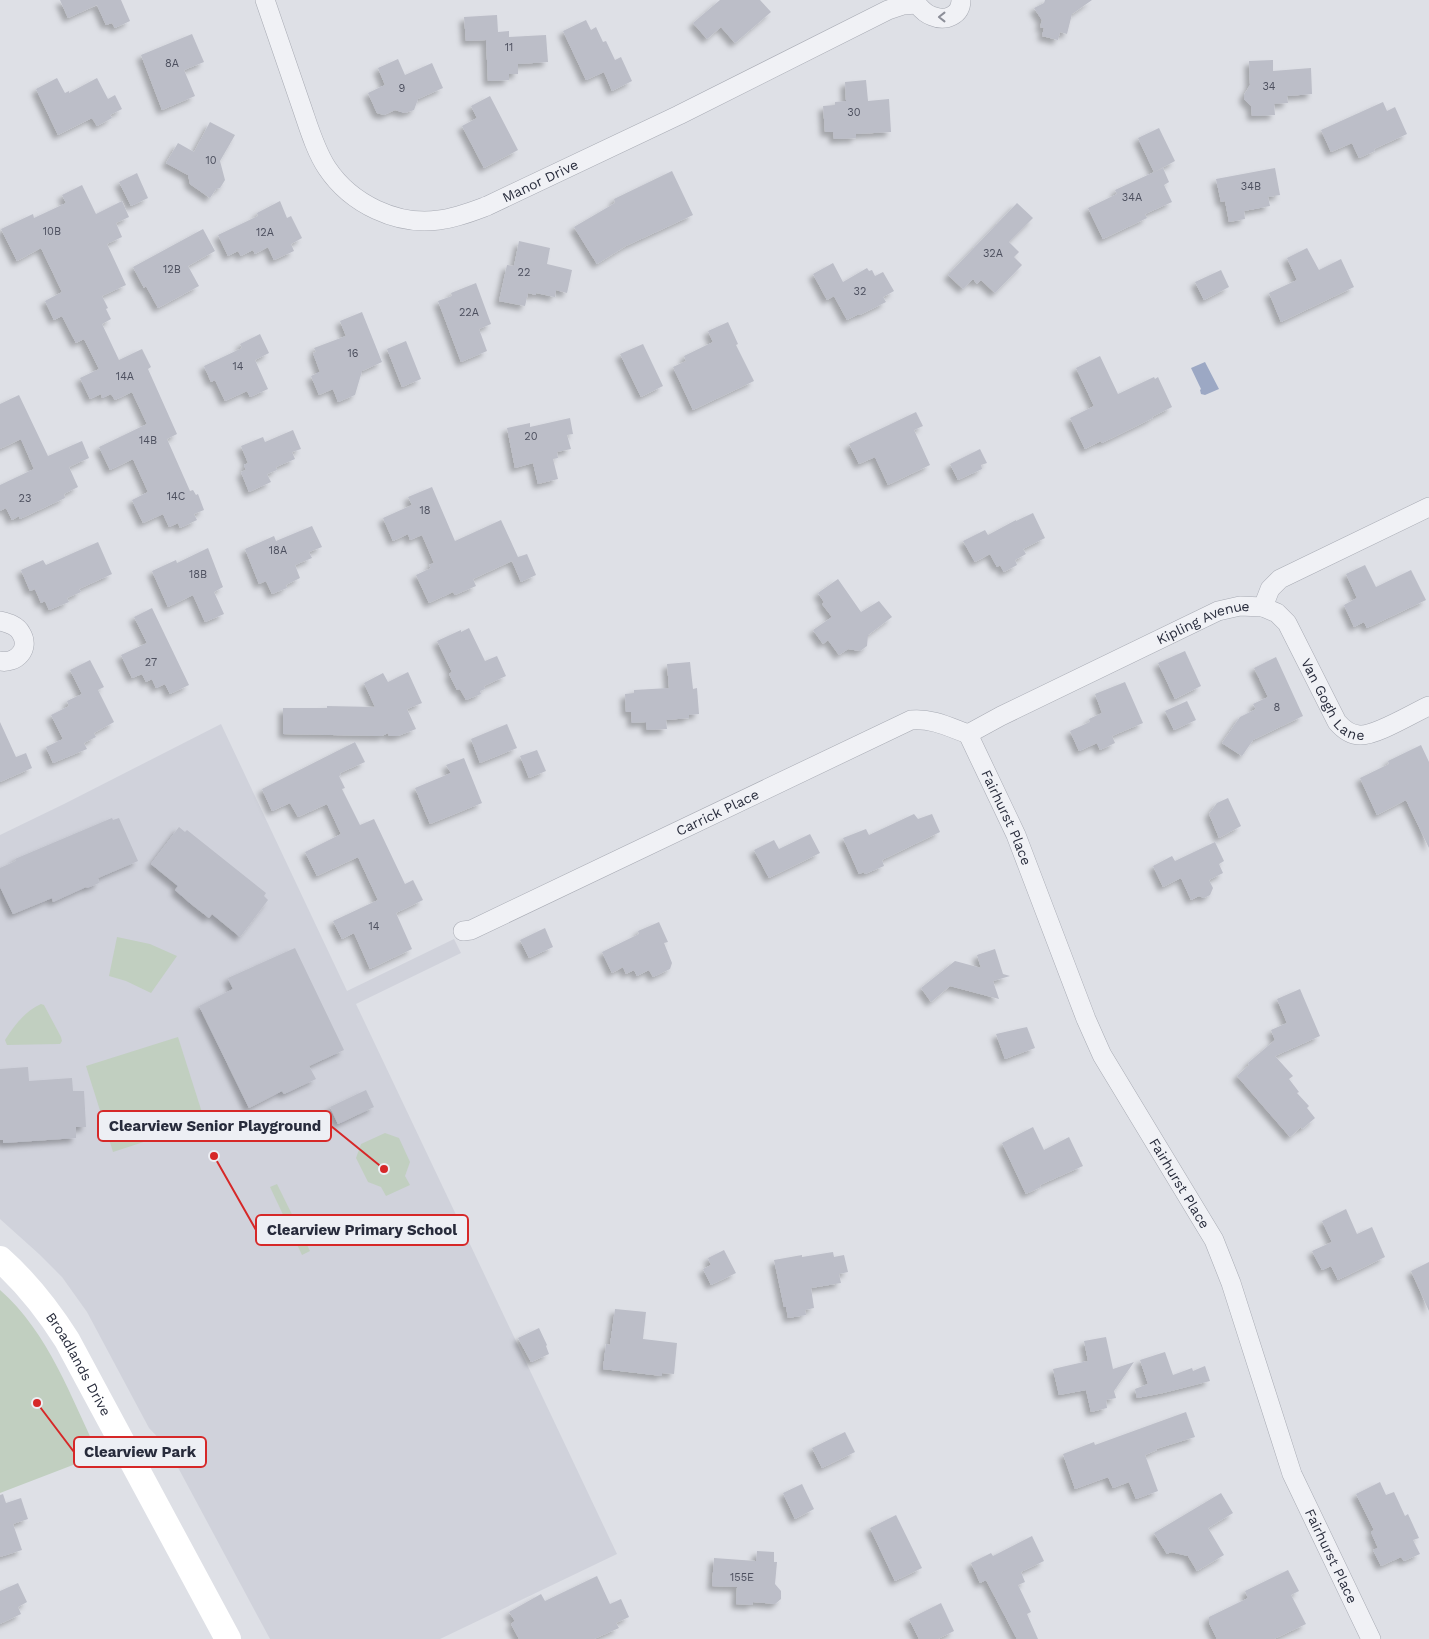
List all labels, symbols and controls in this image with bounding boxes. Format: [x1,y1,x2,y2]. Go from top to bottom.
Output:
one-way arrow [938,12,946,22]
house number: 11 [505,41,513,54]
house number: 8A [165,57,179,70]
house number: 34 [1262,80,1276,93]
house number: 9 [399,82,406,95]
house number: 30 [847,106,861,119]
house number: 10 [205,154,217,167]
street label: Manor Drive [500,156,581,206]
house number: 34B [1241,180,1261,193]
house number: 34A [1122,191,1142,204]
house number: 10B [43,225,61,238]
house number: 12A [256,226,274,239]
house number: 32A [983,247,1003,260]
house number: 12B [163,263,181,276]
house number: 22 [518,266,530,279]
house number: 32 [854,285,866,298]
house number: 22A [459,306,479,319]
house number: 16 [348,347,359,360]
house number: 14 [232,360,244,373]
house number: 14A [116,370,134,383]
house number: 20 [524,430,538,443]
house number: 14B [139,434,157,447]
house number: 14C [167,490,186,503]
house number: 23 [19,492,31,505]
house number: 18 [419,504,431,517]
house number: 18A [269,544,287,557]
house number: 18B [189,568,207,581]
street label: Kipling Avenue [1154,598,1250,648]
house number: 27 [145,656,157,669]
street label: Van Gogh Lane [1298,656,1365,743]
house number: 8 [1274,701,1281,714]
street label: Fairhurst Place [978,767,1035,867]
street label: Carrick Place [673,786,761,839]
house number: 14 [368,920,380,933]
callout: Clearview Senior Playground [98,1111,331,1141]
text: Clearview Senior Playground [109,1117,321,1135]
street label: Fairhurst Place [1146,1135,1213,1231]
callout: Clearview Primary School [256,1215,468,1245]
text: Clearview Primary School [267,1221,457,1239]
street label: Broadlands Drive [43,1309,114,1418]
callout: Clearview Park [74,1437,206,1467]
text: Clearview Park [84,1443,197,1461]
street label: Fairhurst Place [1302,1506,1361,1606]
house number: 155E [730,1571,754,1584]

